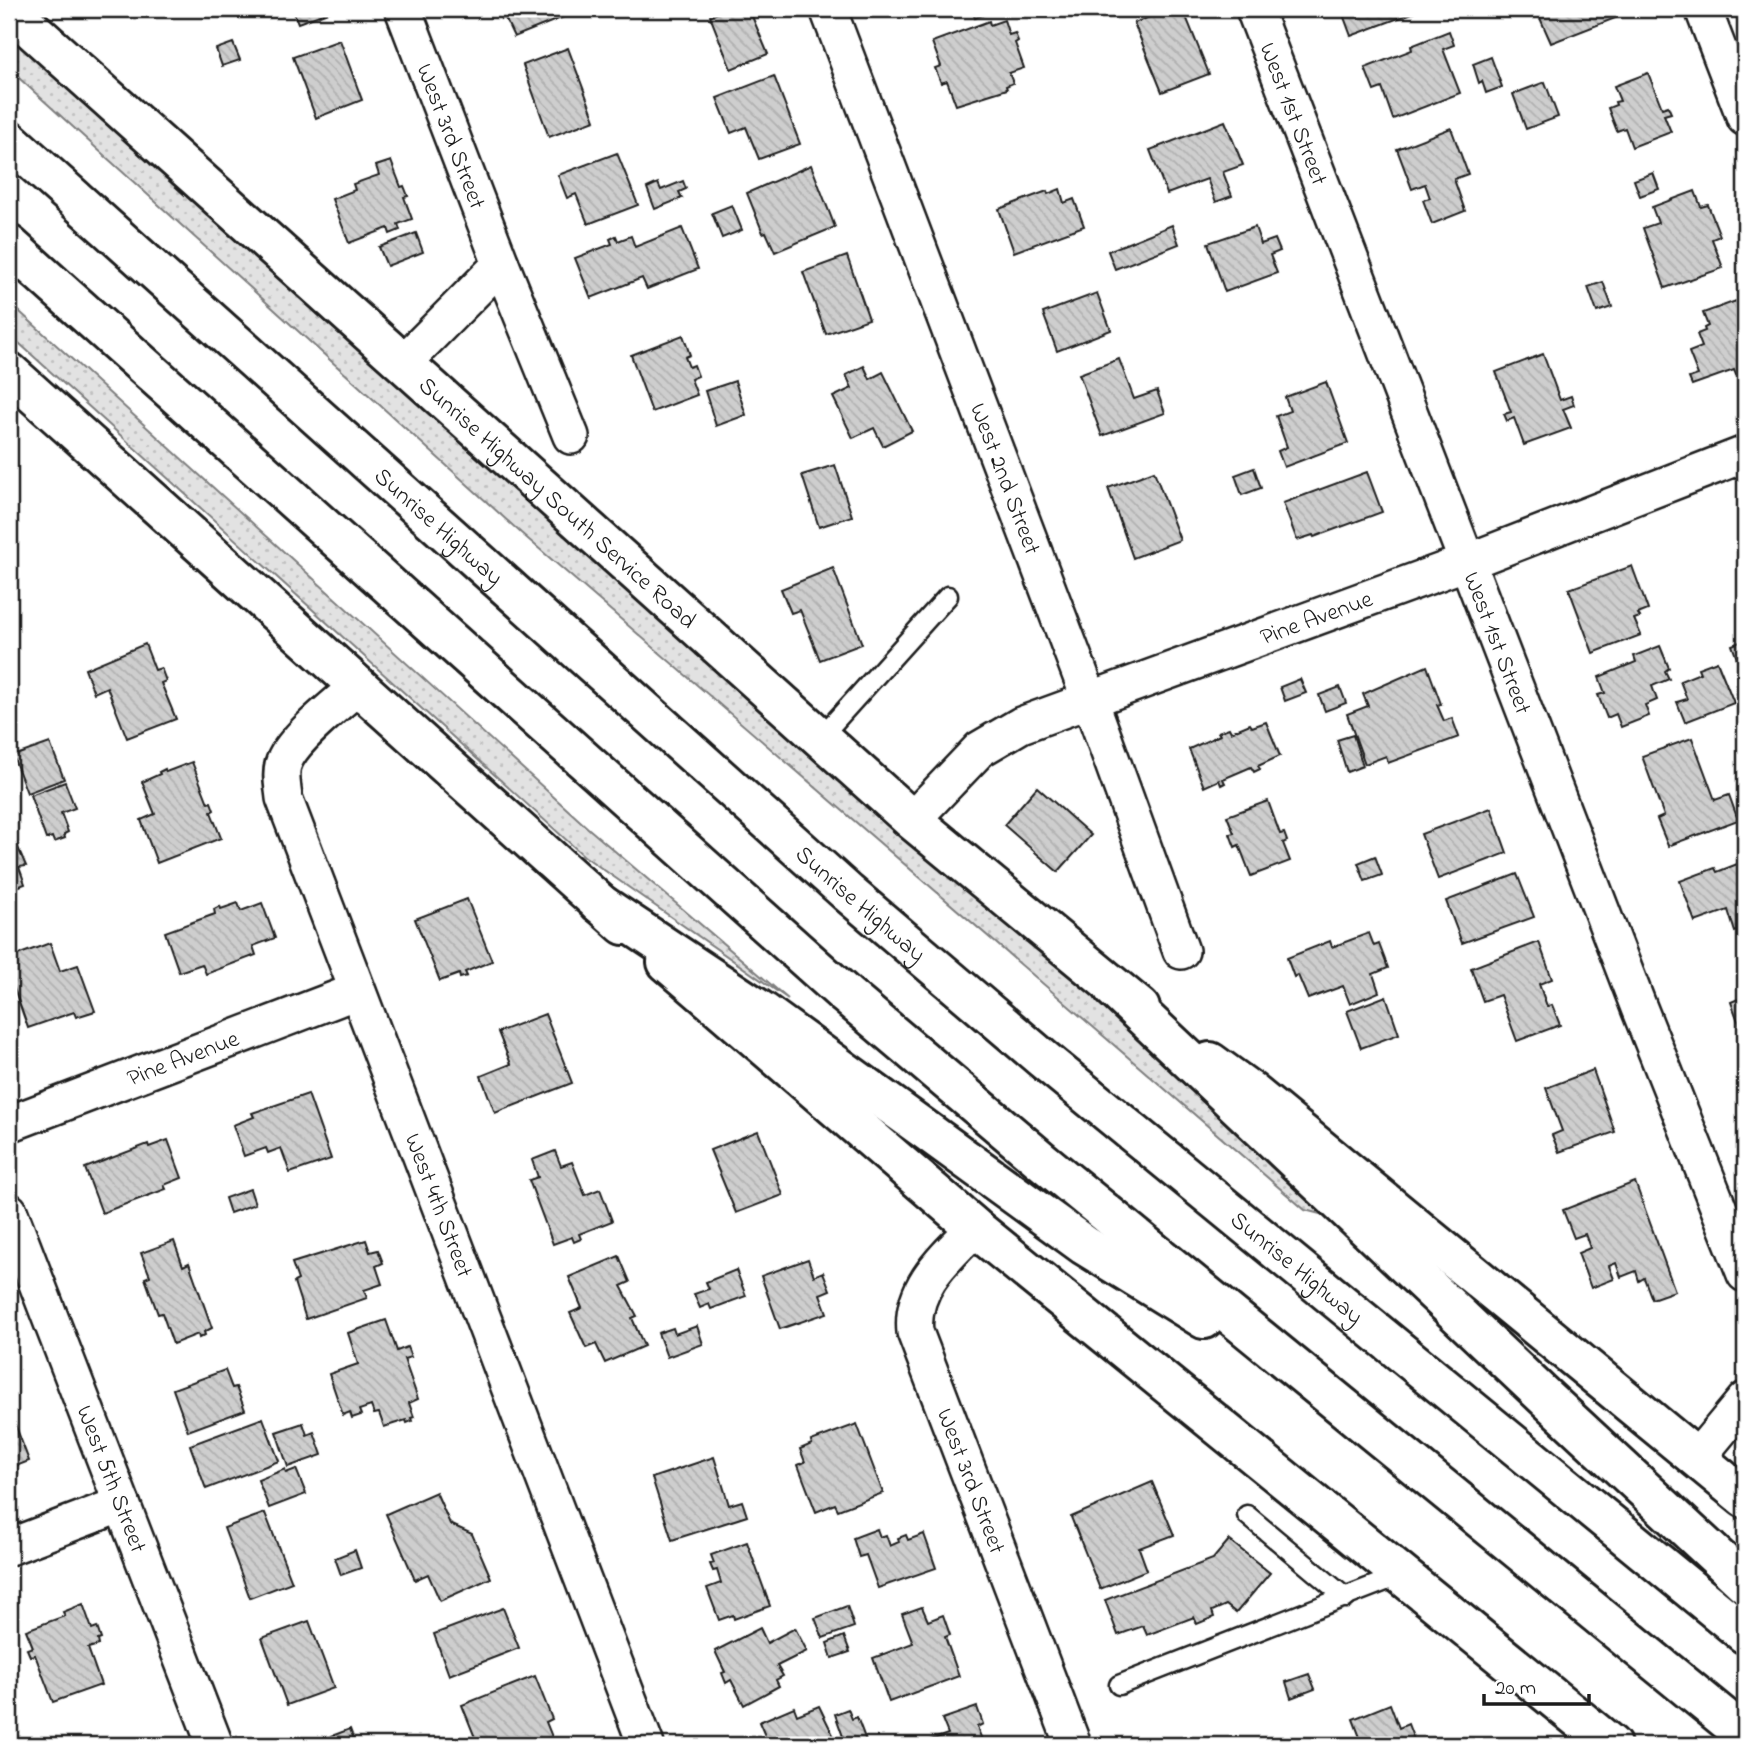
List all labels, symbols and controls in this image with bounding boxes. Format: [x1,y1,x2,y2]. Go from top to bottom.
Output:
street label: West 1st Street [1249,38,1335,191]
street label: West 3rd Street [406,59,493,215]
street label: Sunrise Highway South Service Road [413,370,703,634]
street label: West 2nd Street [959,398,1048,560]
street label: Sunrise Highway [369,462,509,592]
street label: West 1st Street [1453,567,1539,720]
street label: Pine Avenue [1256,583,1378,656]
street label: Sunrise Highway [786,838,933,973]
street label: Pine Avenue [123,1023,245,1097]
street label: West 4th Street [394,1129,481,1283]
street label: Sunrise Highway [1221,1204,1370,1335]
street label: West 5th Street [66,1401,154,1558]
street label: West 3rd Street [926,1404,1013,1559]
scale bar [1484,1663,1590,1707]
text: 20 m [1495,1674,1536,1704]

